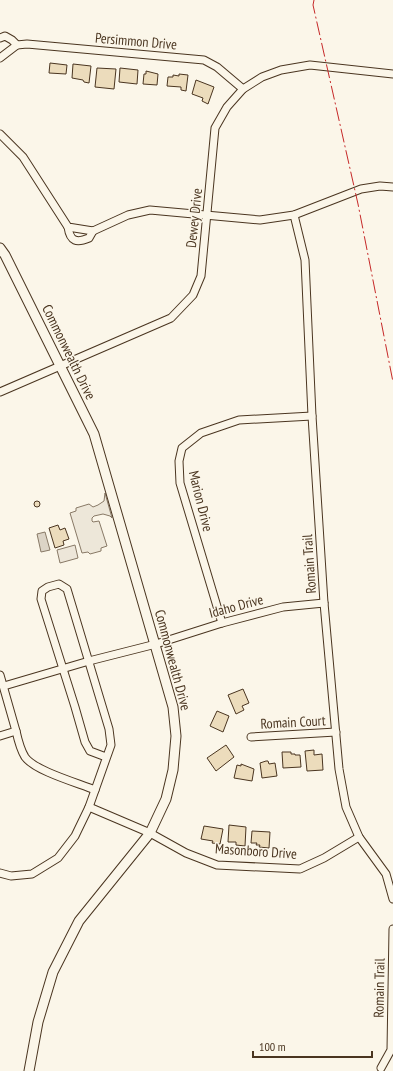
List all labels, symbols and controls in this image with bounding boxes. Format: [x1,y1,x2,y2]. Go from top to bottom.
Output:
street label: Persimmon Drive [94,28,178,54]
street label: Dewey Drive [182,187,206,249]
street label: Commonwealth Drive [38,301,100,403]
street label: Marion Drive [185,469,217,533]
street label: Romain Trail [298,533,320,594]
street label: Idaho Drive [207,590,265,622]
street label: Commonwealth Drive [151,608,195,713]
street label: Romain Court [260,711,326,733]
street label: Masonboro Drive [215,839,298,863]
street label: Romain Trail [369,957,389,1018]
scale bar [253,1033,372,1059]
text: 100 m [259,1039,286,1054]

